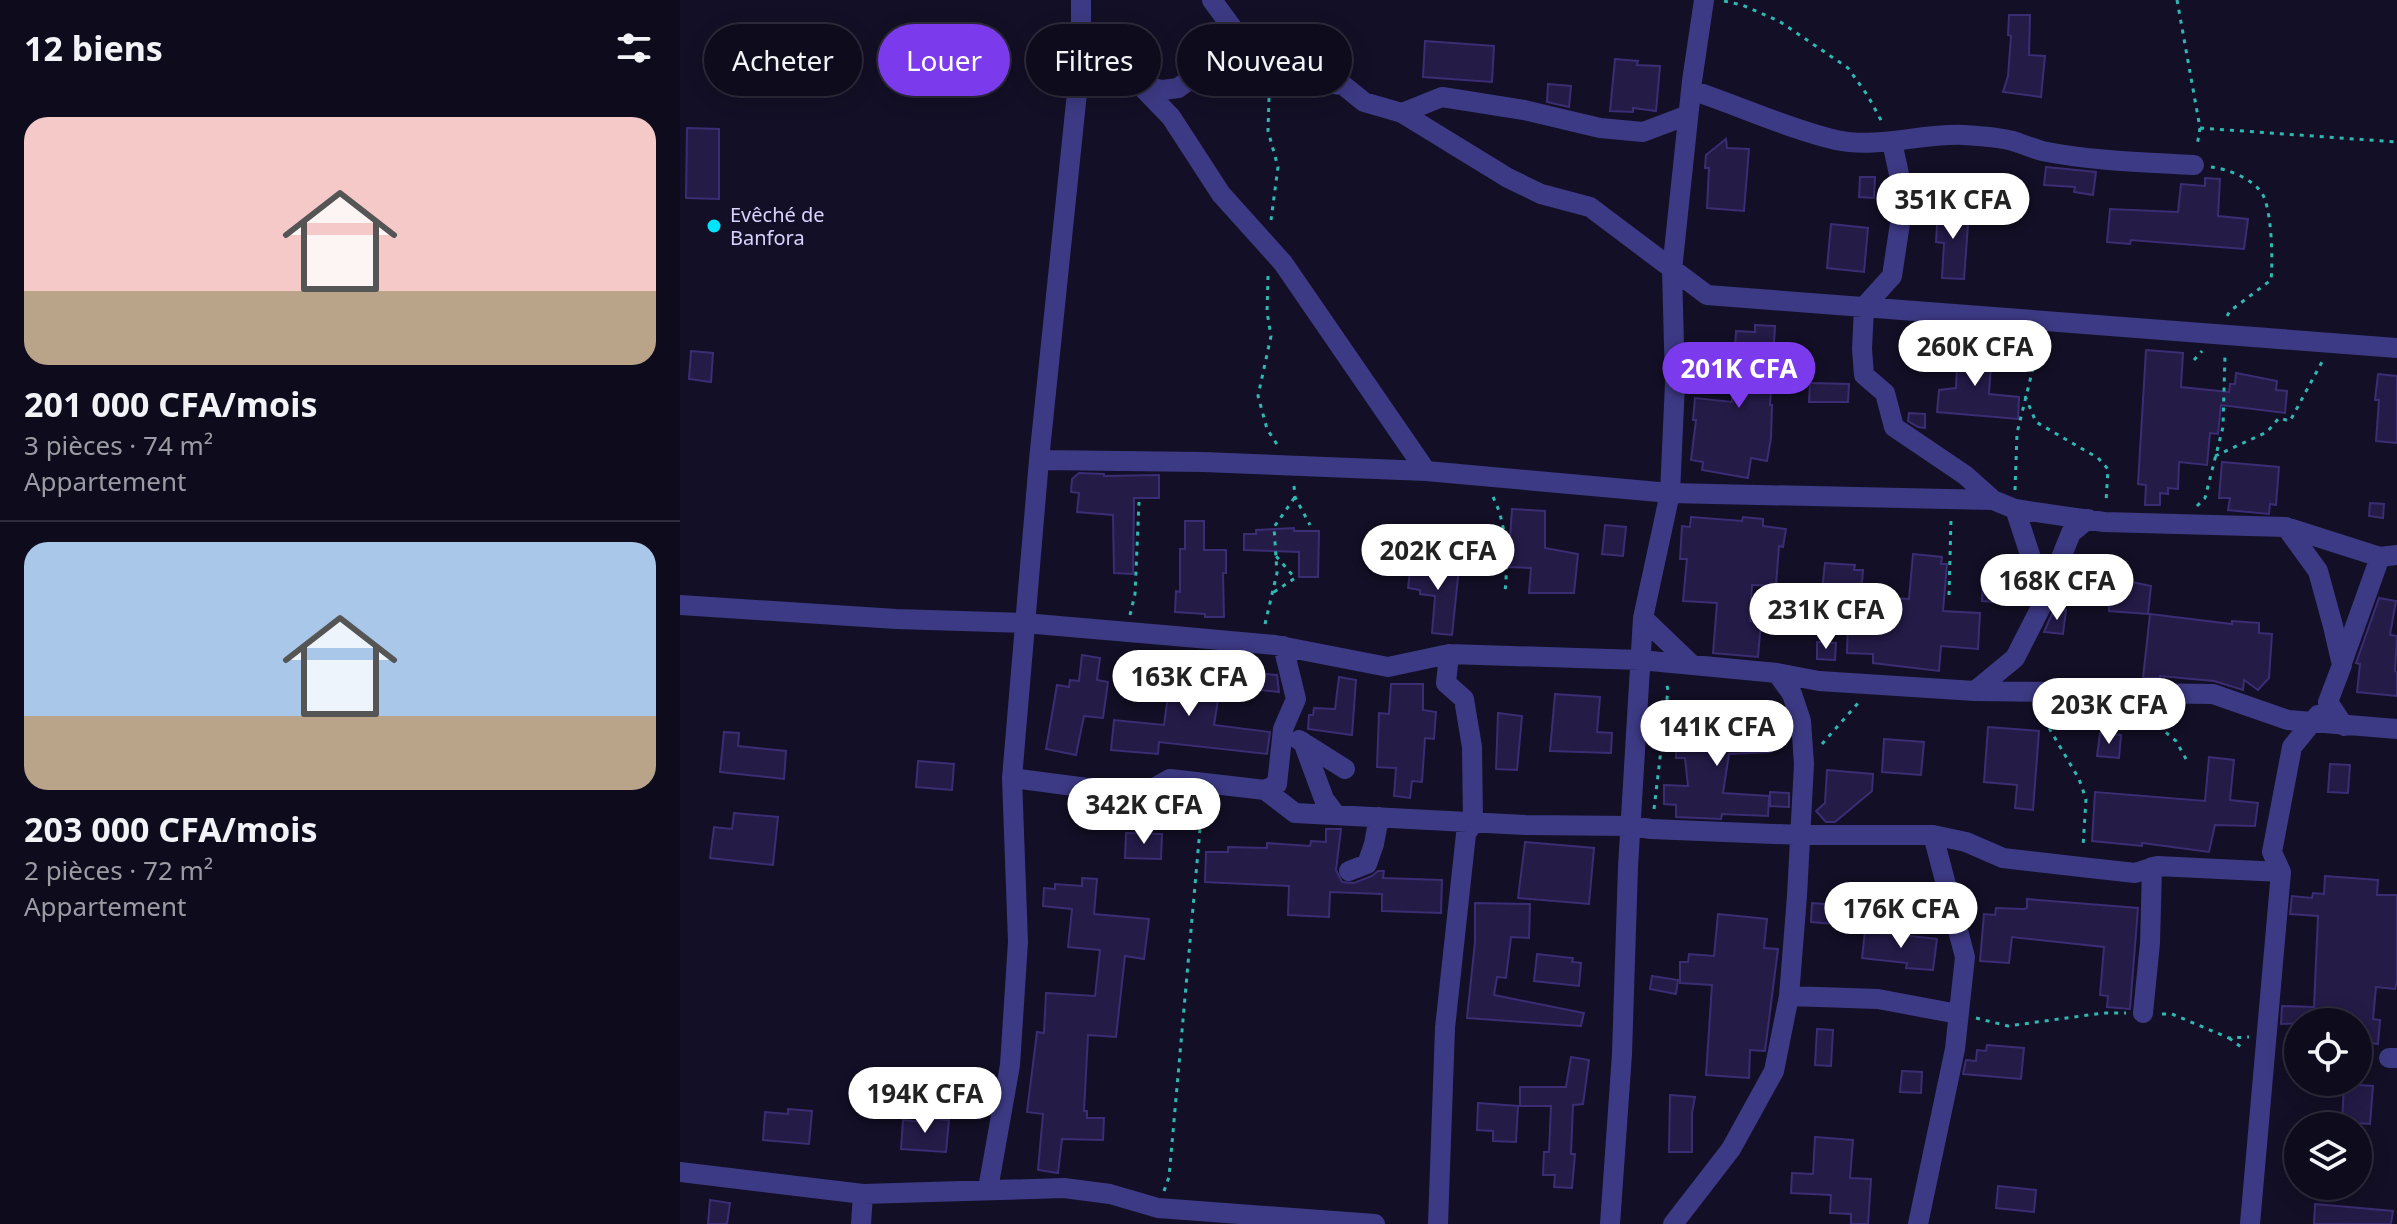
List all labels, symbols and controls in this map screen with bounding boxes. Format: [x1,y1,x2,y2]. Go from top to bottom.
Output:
chip: Acheter [704,24,862,96]
chip: Louer [878,24,1010,96]
chip: Filtres [1026,24,1161,96]
chip: Nouveau [1177,24,1352,96]
text: 12 biens [24,25,163,71]
icon: filters [612,26,656,70]
icon: home [268,169,412,313]
pin: 351K CFA [1870,173,2036,241]
text: 351K CFA [1894,181,2012,217]
place label: Evêché de Banfora [730,201,825,251]
marker: Evêché de Banfora [705,217,723,235]
pin: 260K CFA [1892,320,2058,388]
text: 260K CFA [1916,328,2034,364]
pin: 201K CFA [1656,342,1822,410]
text: 201K CFA [1680,350,1798,386]
text: 201 000 CFA/mois [24,381,317,427]
text: 3 pièces · 74 m² [24,427,213,463]
text: Appartement [24,463,186,499]
pin: 202K CFA [1355,524,1521,592]
text: 202K CFA [1379,532,1497,568]
pin: 168K CFA [1974,554,2140,622]
text: 168K CFA [1998,562,2116,598]
pin: 231K CFA [1743,583,1909,651]
text: 231K CFA [1767,591,1885,627]
icon: home [268,594,412,738]
pin: 163K CFA [1106,650,1272,718]
text: 163K CFA [1130,658,1248,694]
pin: 203K CFA [2026,678,2192,746]
text: 203K CFA [2050,686,2168,722]
pin: 141K CFA [1634,700,1800,768]
text: 141K CFA [1658,708,1776,744]
pin: 342K CFA [1061,778,1227,846]
text: 342K CFA [1085,786,1203,822]
text: 203 000 CFA/mois [24,806,317,852]
text: 2 pièces · 72 m² [24,852,213,888]
pin: 176K CFA [1818,882,1984,950]
text: Appartement [24,888,186,924]
text: 176K CFA [1842,890,1960,926]
map controls [2284,1008,2372,1200]
button: locate [2284,1008,2372,1096]
pin: 194K CFA [842,1067,1008,1135]
text: 194K CFA [866,1075,984,1111]
button: layers [2284,1112,2372,1200]

